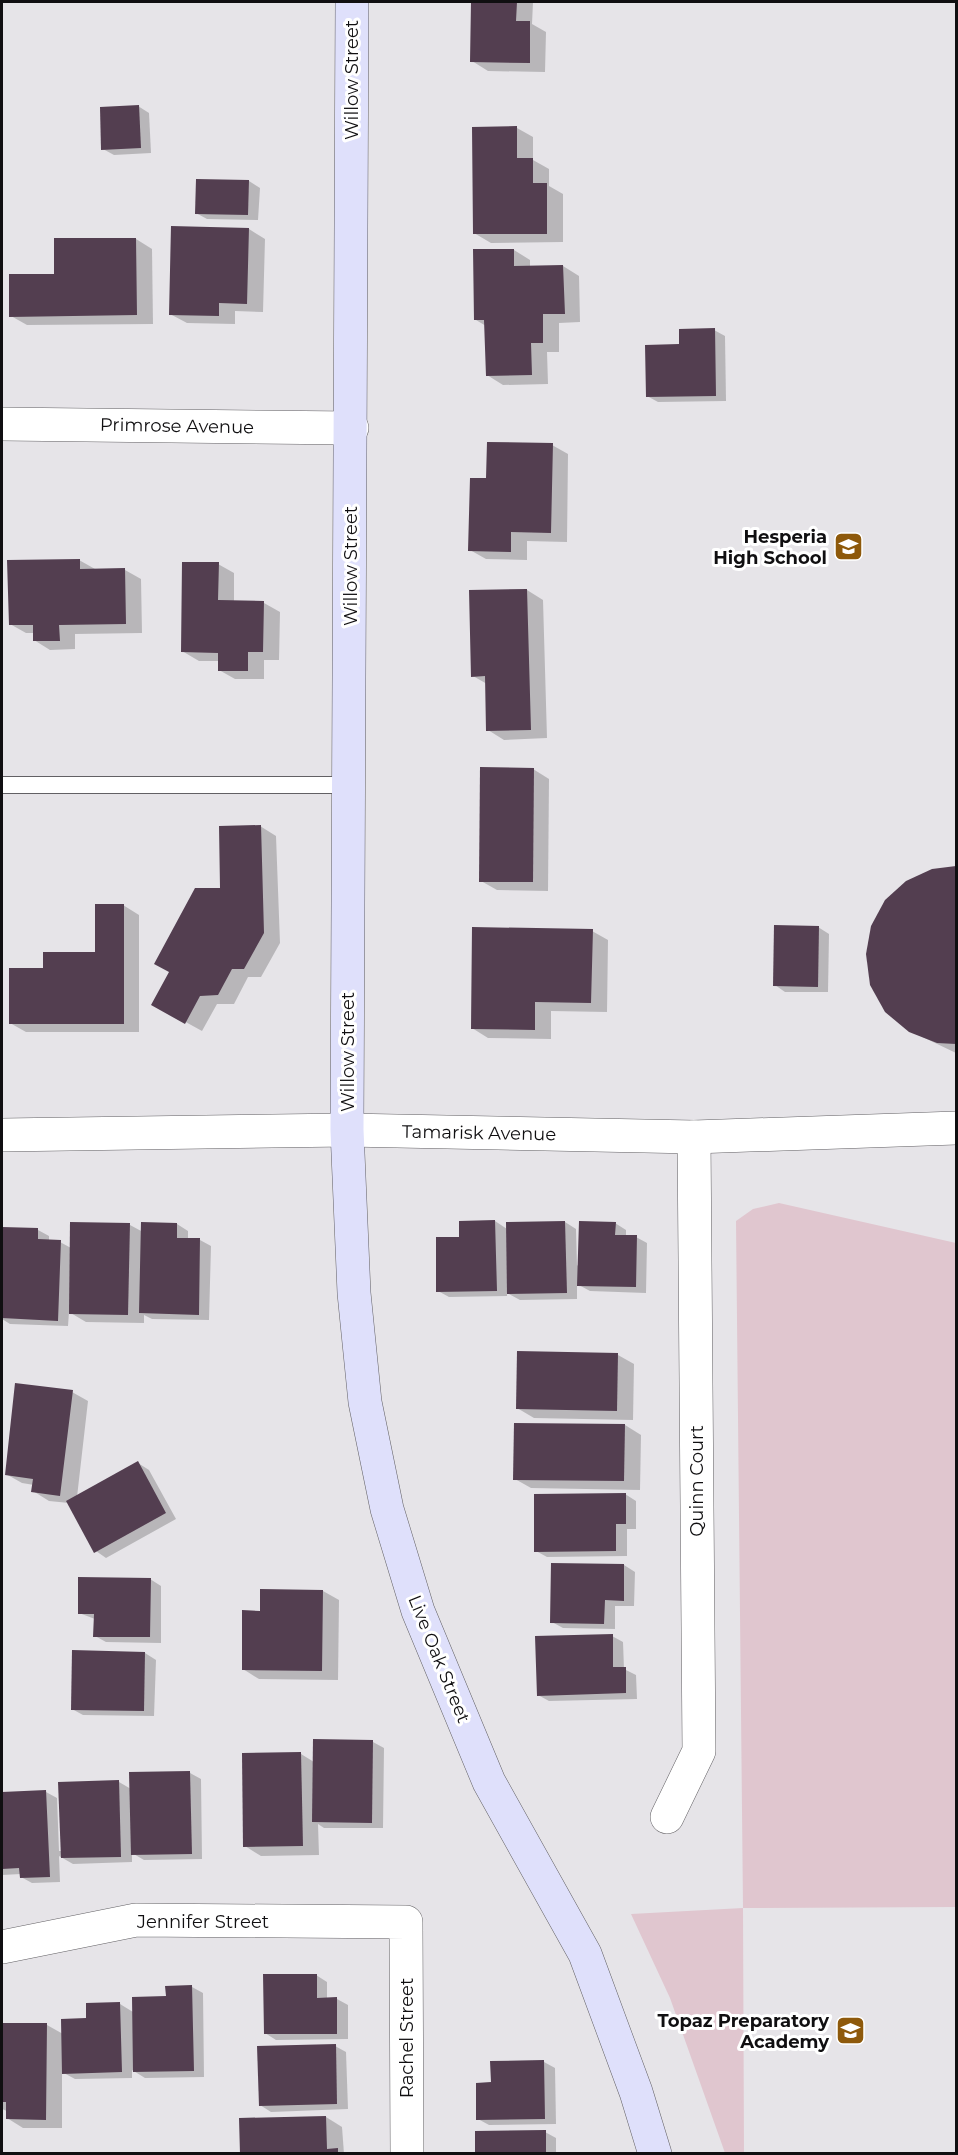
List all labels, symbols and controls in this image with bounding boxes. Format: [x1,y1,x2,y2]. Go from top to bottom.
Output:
street label: Willow Street [341,20,363,140]
street label: Primrose Avenue [100,414,254,438]
street label: Willow Street [340,506,362,626]
place label: Hesperia High School [713,526,827,569]
school or university icon: Hesperia High School [832,531,864,563]
street label: Willow Street [337,992,359,1112]
street label: Tamarisk Avenue [402,1121,556,1145]
street label: Quinn Court [686,1425,708,1537]
street label: Live Oak Street [403,1592,475,1726]
street label: Jennifer Street [136,1911,269,1933]
street label: Rachel Street [396,1978,418,2098]
place label: Topaz Preparatory Academy [658,2010,829,2053]
school or university icon: Topaz Preparatory Academy [834,2015,866,2047]

